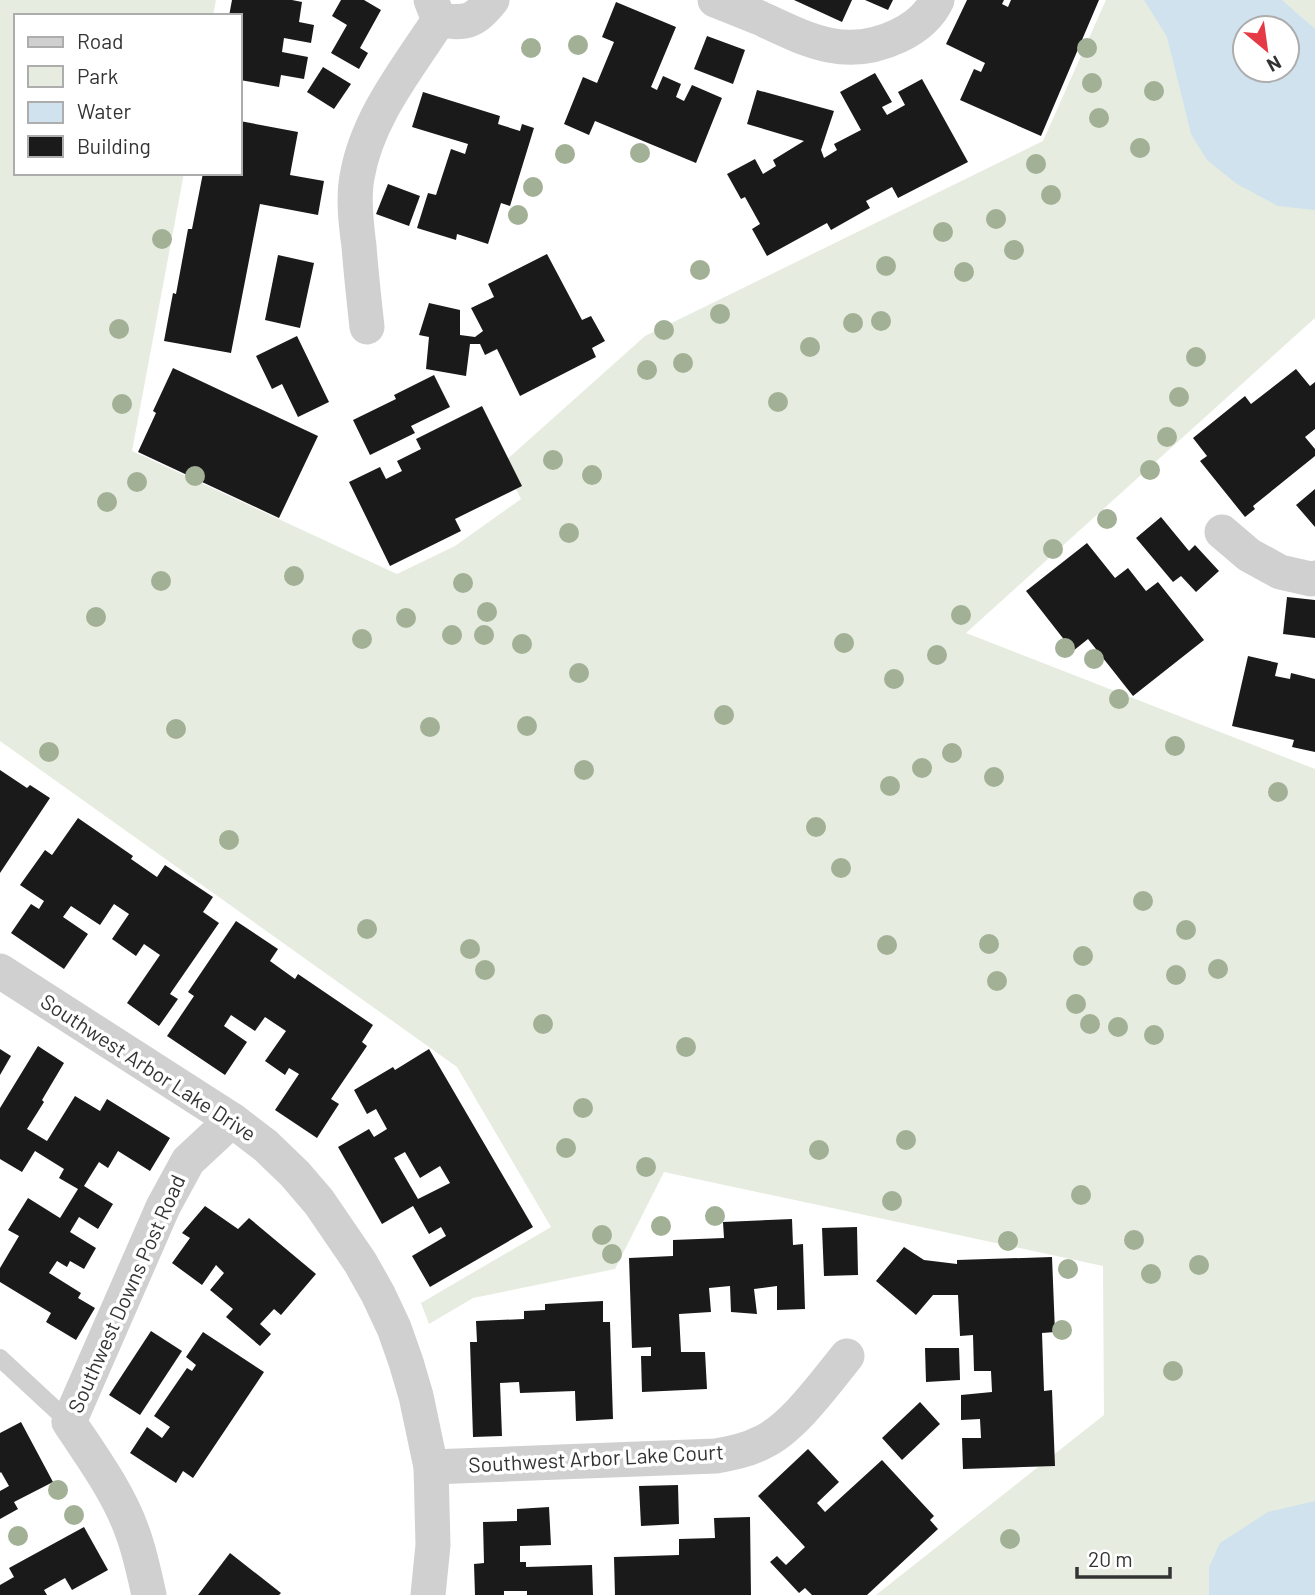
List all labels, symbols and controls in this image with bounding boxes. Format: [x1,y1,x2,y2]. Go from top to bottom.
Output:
legend [14,14,242,175]
north arrow [1231,14,1301,84]
text: Road [77,28,123,53]
text: N [1263,51,1286,77]
text: Park [77,63,118,88]
text: Water [77,98,132,123]
text: Building [77,133,151,158]
street label: Southwest Arbor Lake Drive [37,988,261,1146]
street label: Southwest Downs Post Road [62,1170,190,1416]
street label: Southwest Arbor Lake Court [468,1438,724,1477]
scale bar [1077,1536,1170,1580]
text: 20 m [1088,1546,1133,1571]

